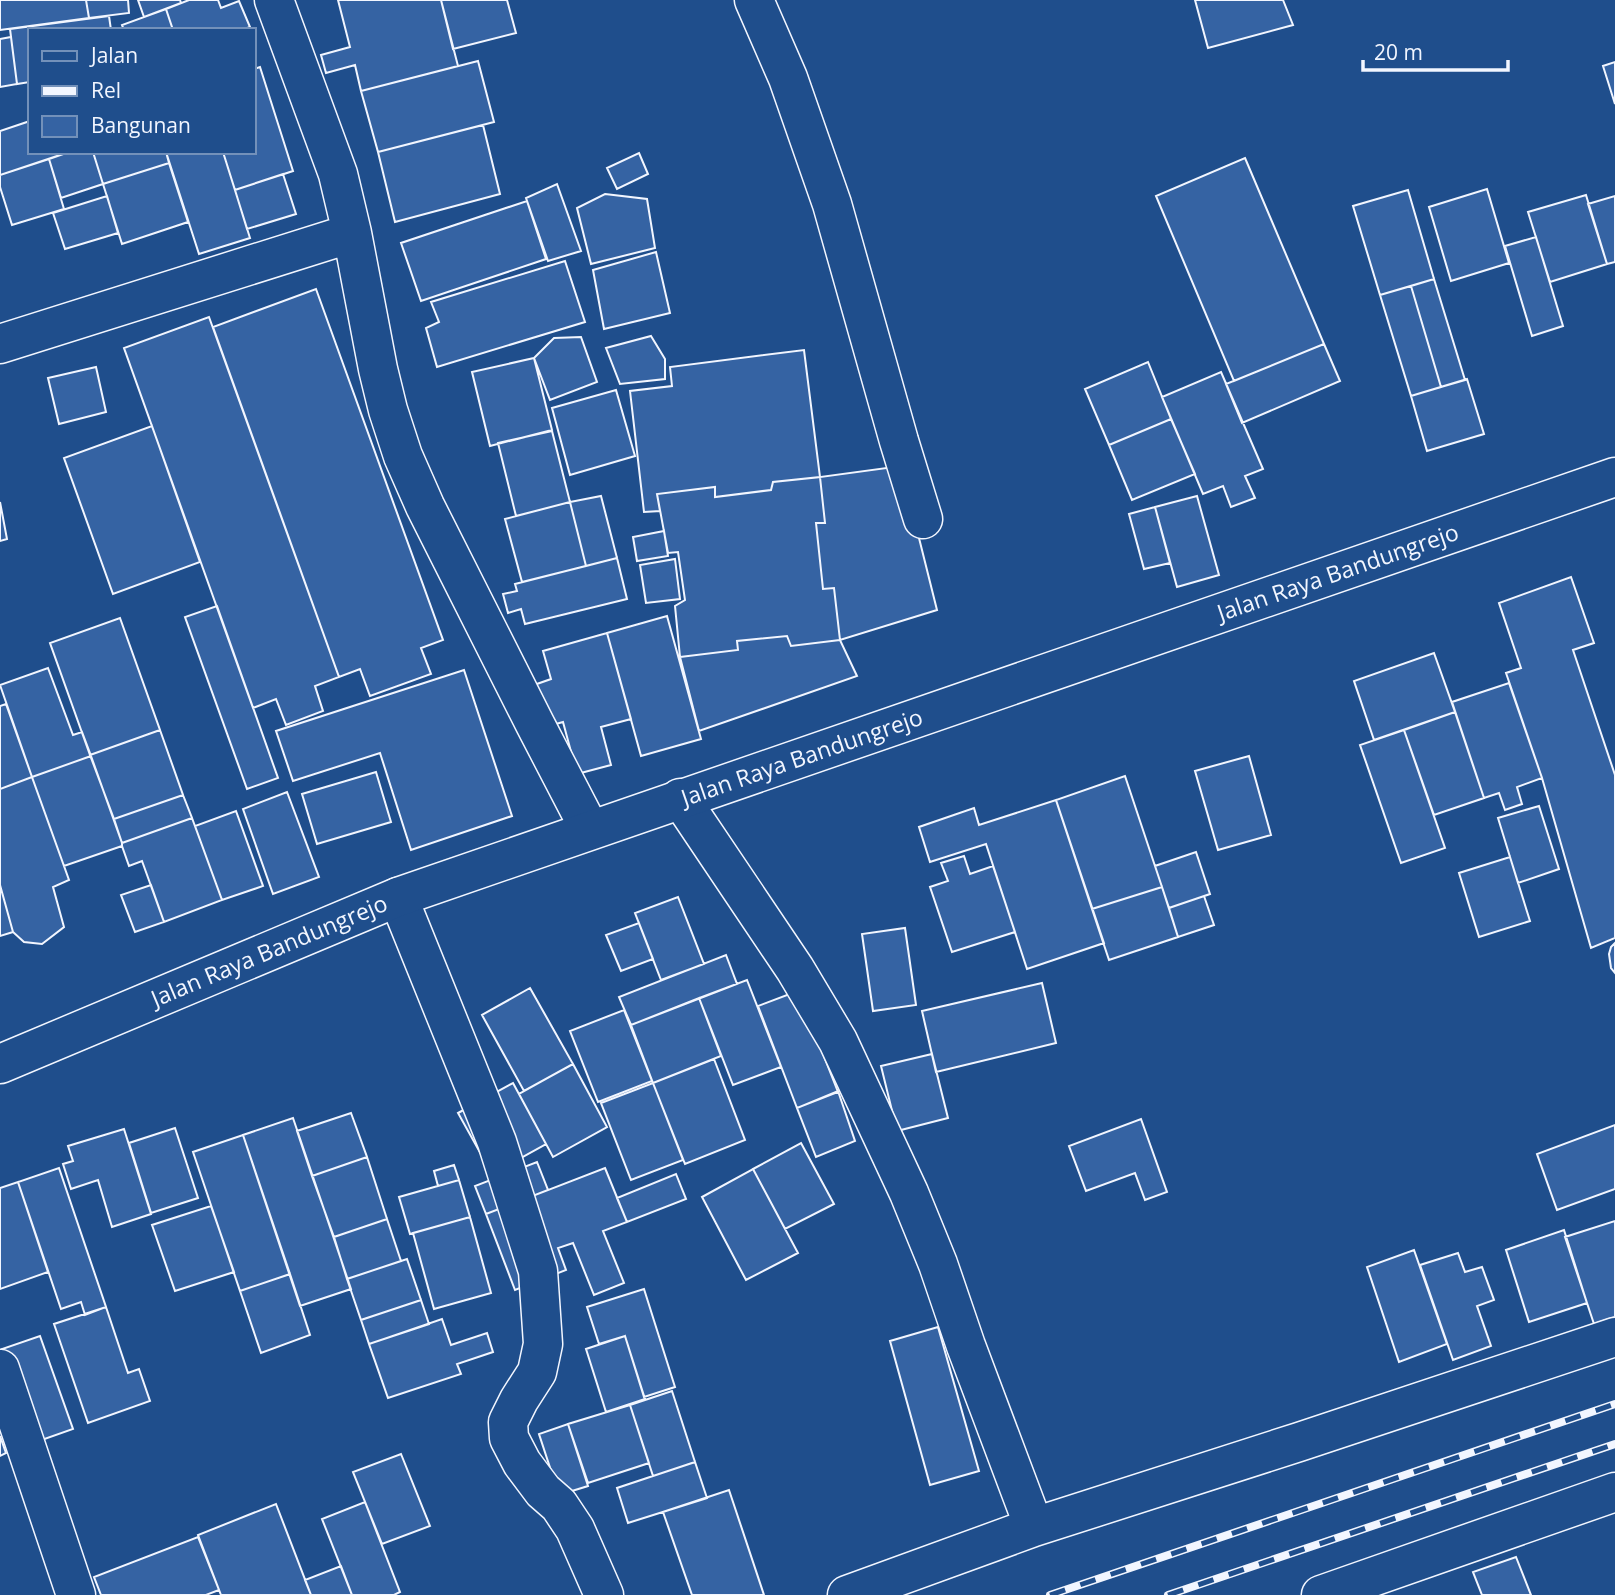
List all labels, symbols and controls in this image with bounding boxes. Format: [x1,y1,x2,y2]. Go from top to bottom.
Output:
legend [28,28,256,154]
scale bar [1363,28,1508,72]
text: 20 m [1374,38,1423,66]
text: Jalan [89,41,138,69]
text: Rel [91,76,121,104]
text: Bangunan [91,111,191,139]
street label: Jalan Raya Bandungrejo [1211,515,1463,629]
street label: Jalan Raya Bandungrejo [675,700,927,814]
street label: Jalan Raya Bandungrejo [144,886,392,1015]

